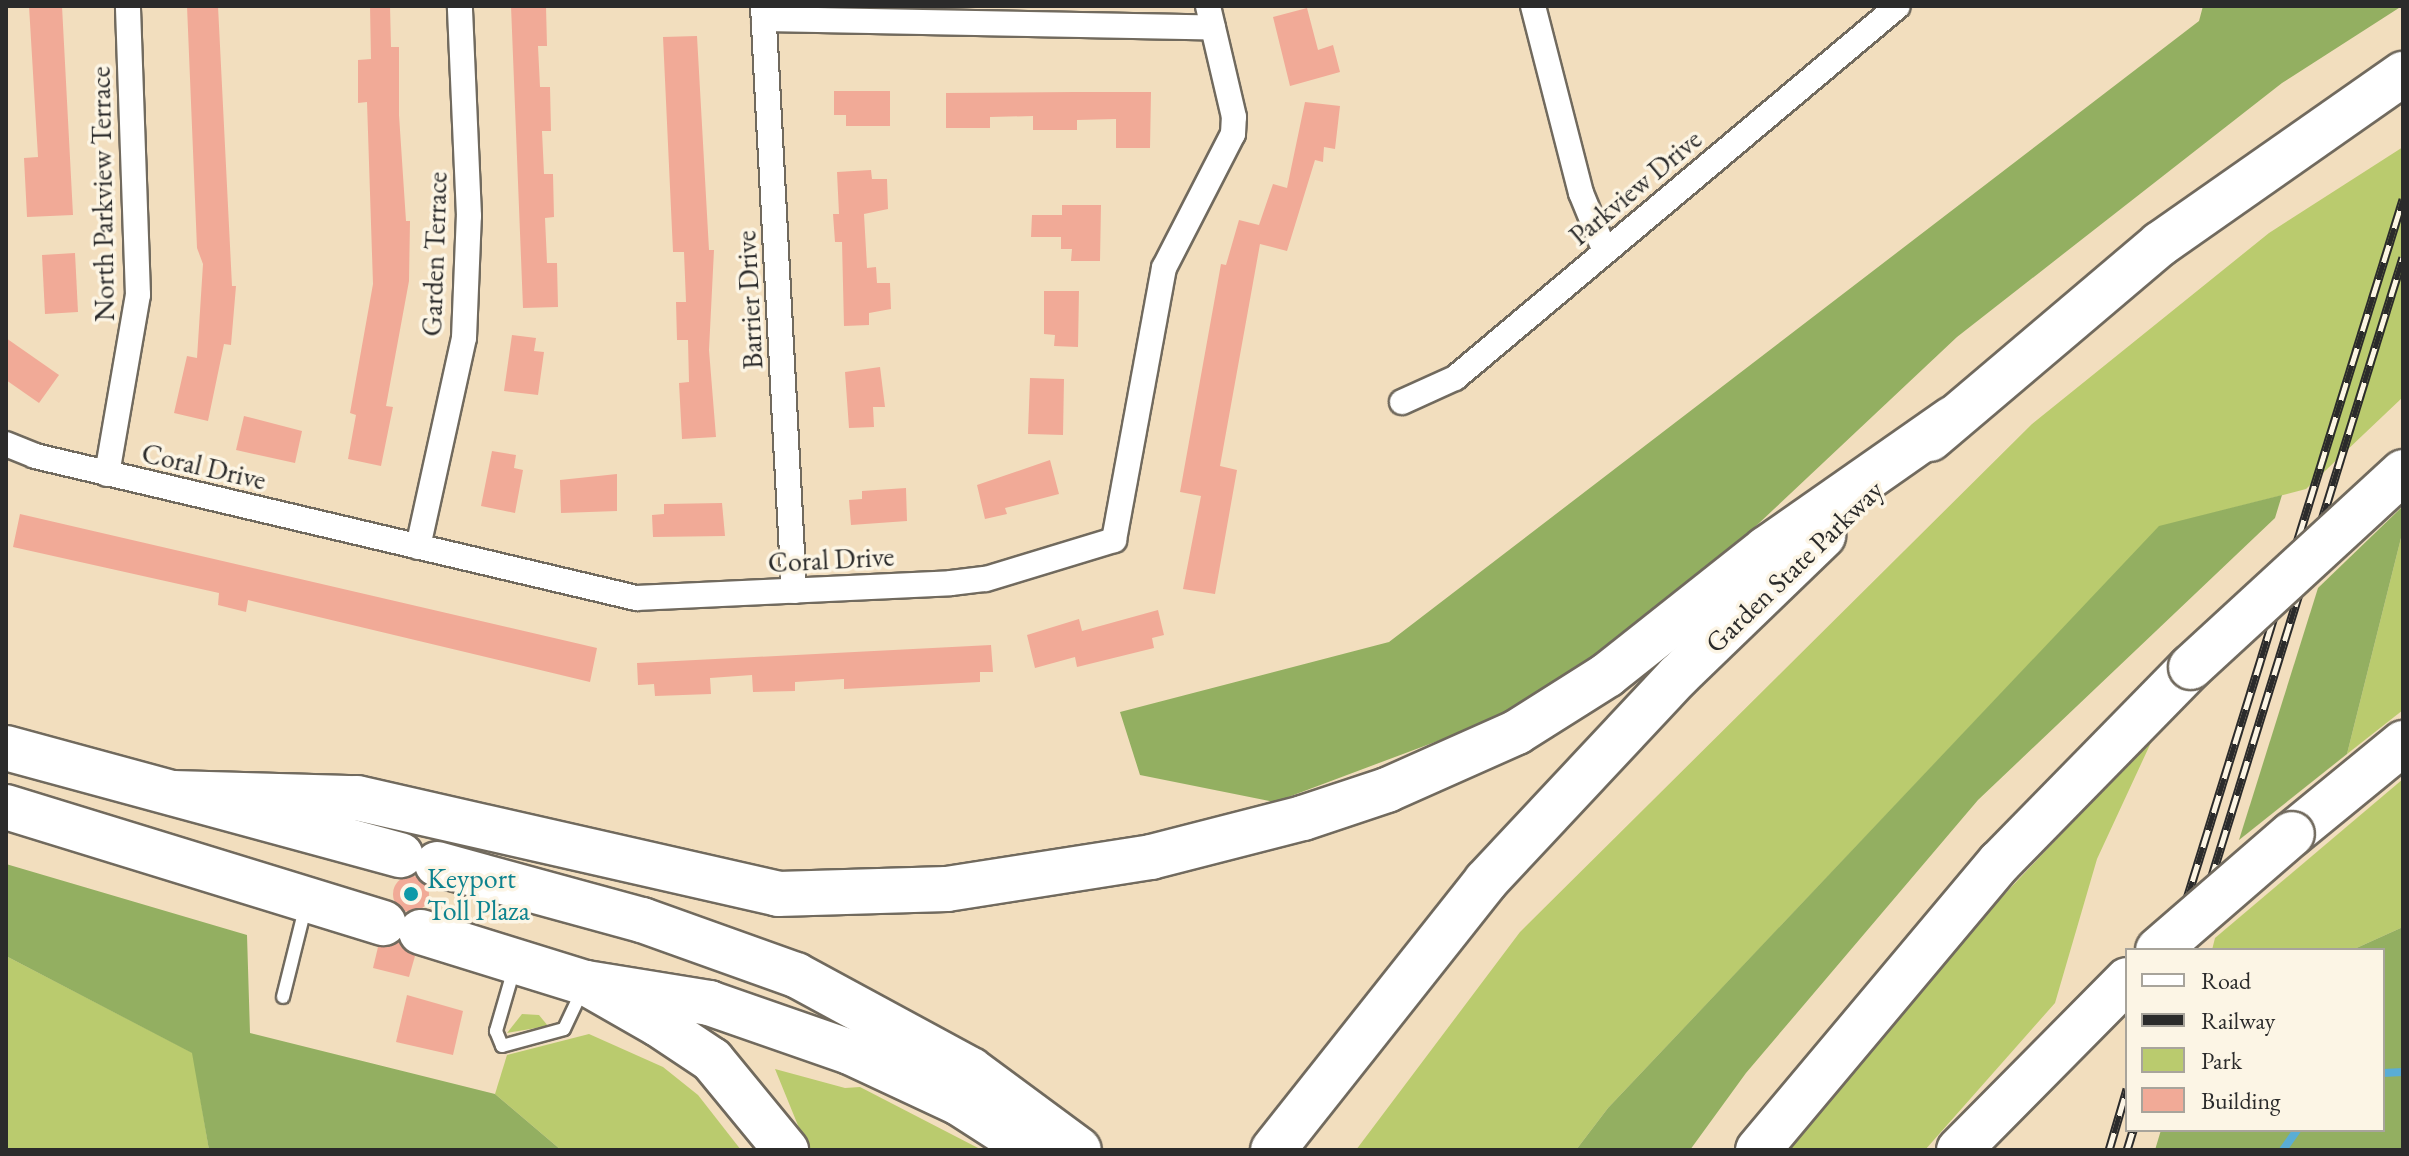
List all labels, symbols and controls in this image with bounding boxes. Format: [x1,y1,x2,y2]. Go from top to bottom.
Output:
street label: North Parkview Terrace [83,66,121,322]
street label: Parkview Drive [1562,122,1708,252]
street label: Garden Terrace [414,171,454,337]
street label: Barrier Drive [729,230,769,370]
street label: Coral Drive [139,435,269,497]
street label: Garden State Parkway [1698,473,1890,659]
street label: Coral Drive [767,539,895,579]
place label: Keyport Toll Plaza [427,861,530,927]
marker: Keyport Toll Plaza [402,885,420,903]
legend [2125,948,2385,1132]
text: Road [2201,965,2251,996]
text: Railway [2201,1005,2275,1036]
text: Park [2201,1045,2242,1076]
text: Building [2201,1085,2281,1116]

